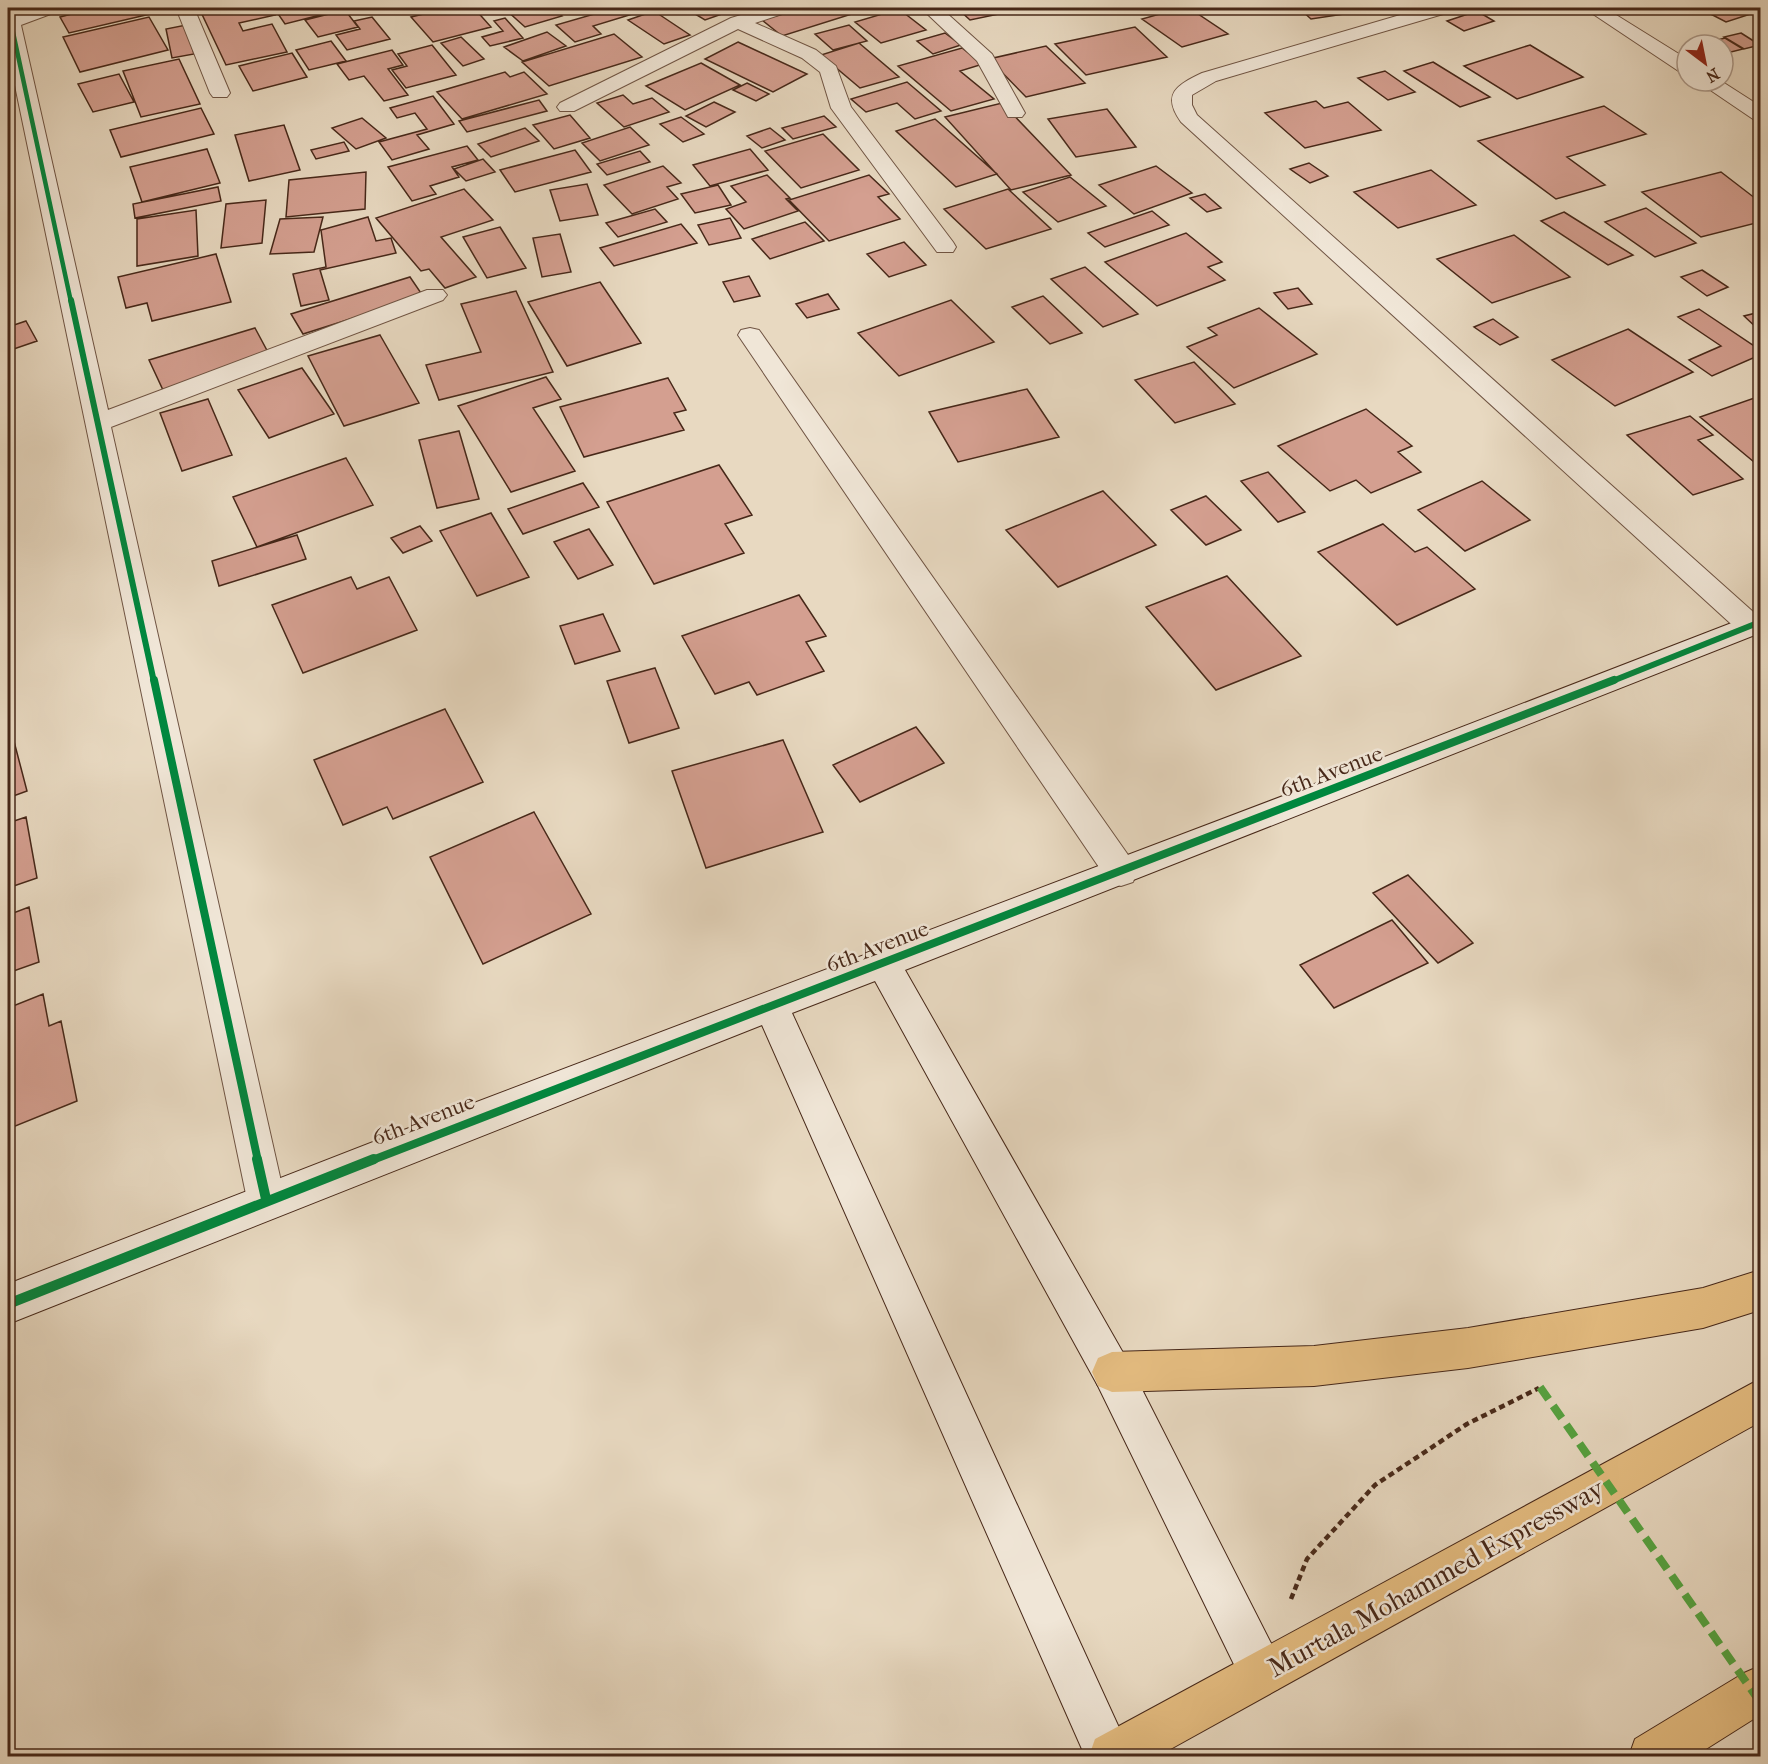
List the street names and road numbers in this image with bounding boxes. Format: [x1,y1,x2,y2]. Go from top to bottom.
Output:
street label: 6th Avenue [1276,740,1386,803]
street label: 6th Avenue [822,915,932,978]
street label: 6th Avenue [368,1088,478,1151]
street label: Murtala Mohammed Expressway [1262,1471,1611,1684]

